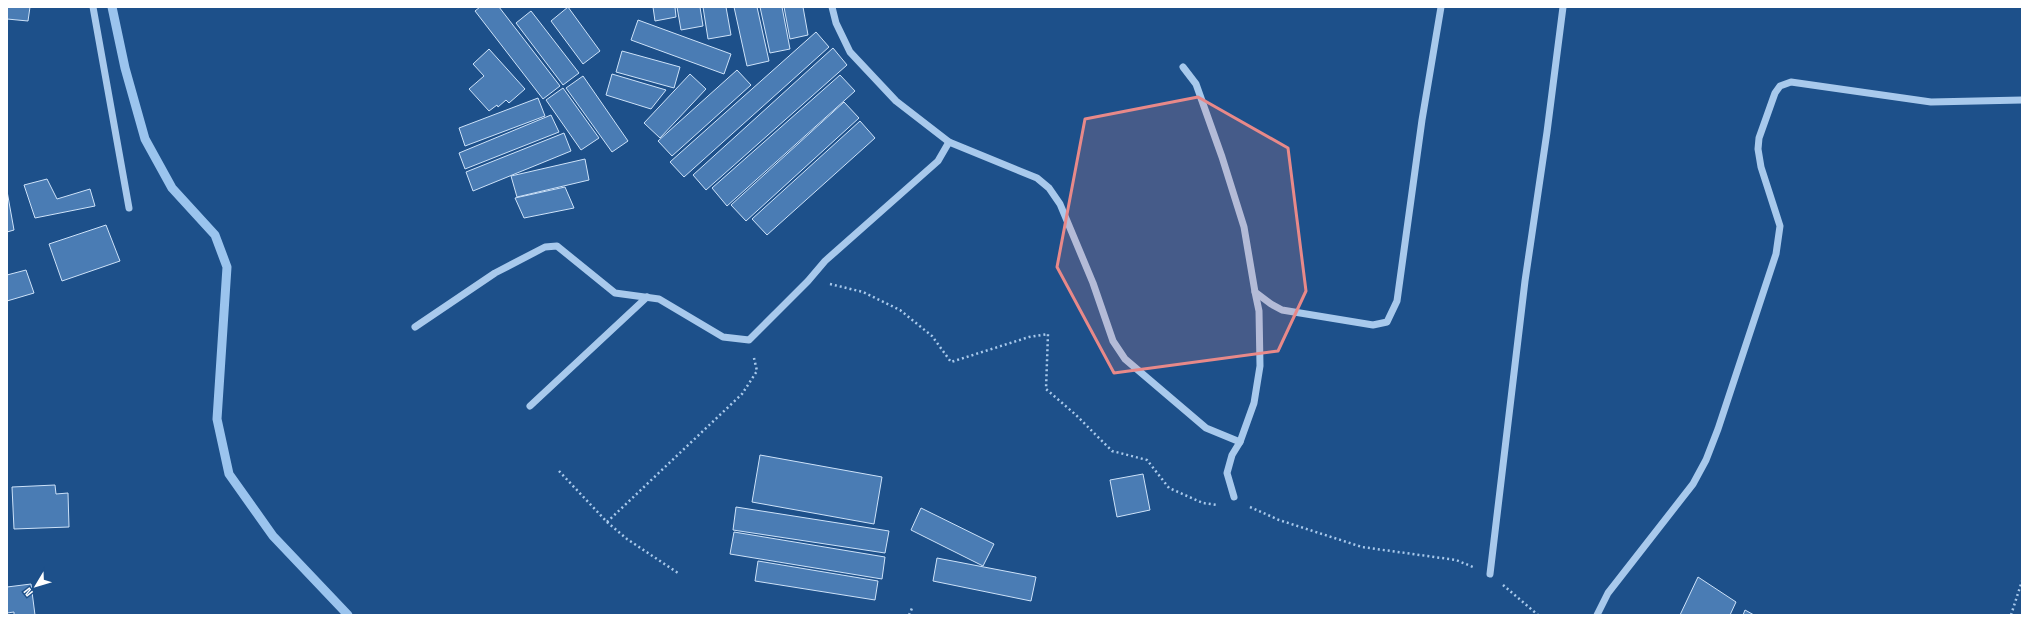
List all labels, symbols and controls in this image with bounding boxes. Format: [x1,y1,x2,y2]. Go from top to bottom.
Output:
north arrow [16,566,56,606]
text: N [20,585,36,599]

